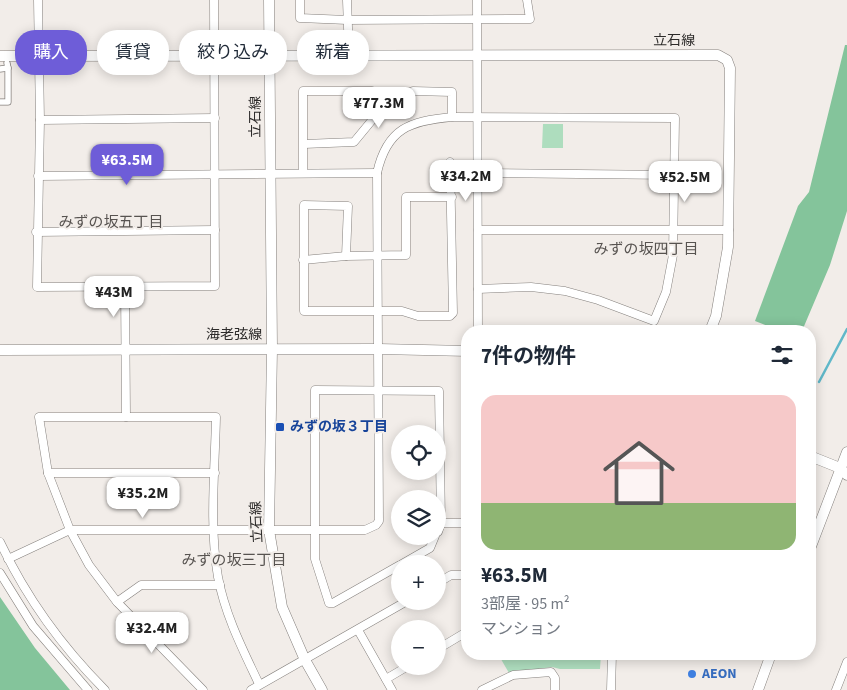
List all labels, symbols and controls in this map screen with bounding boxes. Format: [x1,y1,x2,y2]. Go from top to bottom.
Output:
chip: 購入 [15,30,87,75]
chip: 賃貸 [97,30,169,75]
chip: 絞り込み [179,30,287,75]
chip: 新着 [297,30,369,75]
street label: 立石線 [653,31,695,51]
pin: ¥77.3M [338,86,420,129]
text: ¥77.3M [354,92,404,114]
street label: 立石線 [246,96,266,138]
pin: ¥63.5M [86,144,168,186]
text: ¥63.5M [102,149,152,171]
pin: ¥34.2M [425,160,507,202]
pin: ¥52.5M [644,160,726,203]
text: ¥34.2M [441,165,491,187]
text: ¥52.5M [660,166,710,188]
district label: みずの坂五丁目 [58,212,164,233]
district label: みずの坂四丁目 [593,239,699,260]
pin: ¥43M [84,276,144,318]
text: ¥43M [95,281,133,303]
street label: 海老弦線 [206,325,262,345]
text: 7件の物件 [481,341,576,371]
icon: filters [768,341,796,369]
place label: みずの坂３丁目 [290,417,388,437]
marker: みずの坂３丁目 [274,421,286,433]
map controls [391,425,446,675]
button: locate [391,425,446,480]
icon: home [594,428,684,518]
pin: ¥35.2M [102,476,184,519]
text: ¥35.2M [118,482,168,504]
button: layers [391,490,446,545]
street label: 立石線 [246,501,268,543]
district label: みずの坂三丁目 [181,550,287,571]
button: + [391,555,446,610]
text: ¥63.5M [481,560,548,590]
text: 3部屋 · 95 m² [481,593,570,615]
pin: ¥32.4M [111,612,193,654]
text: ¥32.4M [127,617,177,639]
text: マンション [481,618,561,640]
button: − [391,620,446,675]
place label: AEON [701,664,737,684]
marker: AEON [686,668,698,680]

